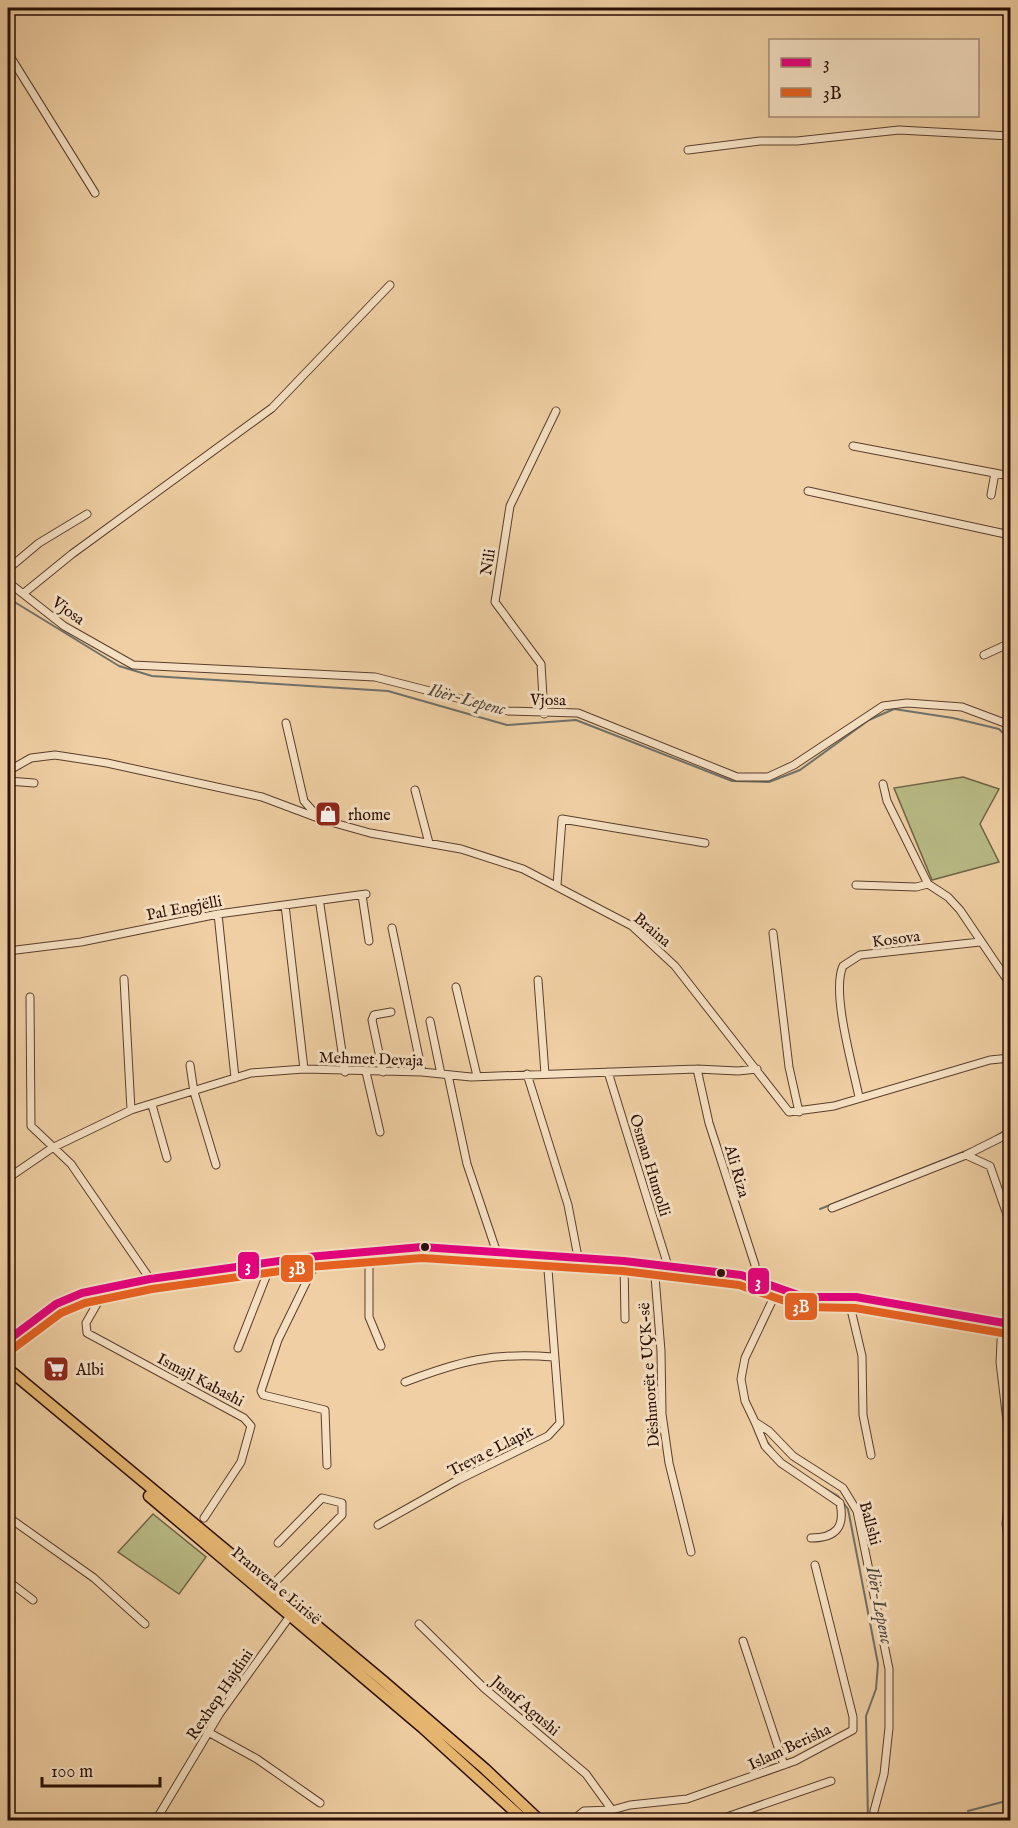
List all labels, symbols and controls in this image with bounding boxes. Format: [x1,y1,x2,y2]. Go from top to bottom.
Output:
legend [769,39,979,117]
text: 3 [823,53,830,76]
text: 3B [823,83,842,106]
street label: Nili [477,548,501,577]
street label: Vjosa [47,592,88,630]
water label: Ibër-Lepenc [425,679,508,722]
street label: Vjosa [529,691,566,711]
shop icon: rhome [313,799,343,829]
place label: rhome [348,806,391,826]
street label: Pal Engjëlli [145,892,224,926]
street label: Braina [629,909,675,952]
street label: Kosova [871,927,921,953]
street label: Mehmet Devaja [318,1048,423,1072]
street label: Osman Humolli [624,1112,674,1219]
street label: Ali Riza [719,1142,753,1200]
unlabelled marker [419,1241,431,1253]
line badge: 3 [237,1251,260,1280]
line badge: 3B [280,1254,314,1283]
text: 3 [245,1257,251,1277]
text: 3B [289,1260,306,1280]
unlabelled marker [715,1267,727,1279]
line badge: 3 [747,1267,770,1295]
text: 3 [755,1273,761,1293]
line badge: 3B [784,1292,818,1321]
text: 3B [793,1298,810,1318]
street label: Dëshmorët e UÇK-së [635,1302,665,1448]
street label: Ismajl Kabashi [153,1349,247,1412]
supermarket icon: Albi [41,1354,71,1384]
place label: Albi [75,1361,104,1381]
street label: Treva e Llapit [445,1422,537,1482]
street label: Ballshi [854,1499,885,1548]
street label: Pranvera e Lirisë [227,1543,325,1630]
water label: Ibër-Lepenc [860,1563,897,1647]
street label: Rexhep Hajdini [183,1646,258,1744]
street label: Jusuf Agushi [485,1671,563,1741]
street label: Islam Berisha [745,1720,834,1776]
scale bar [42,1750,160,1788]
text: 100 m [51,1761,93,1784]

